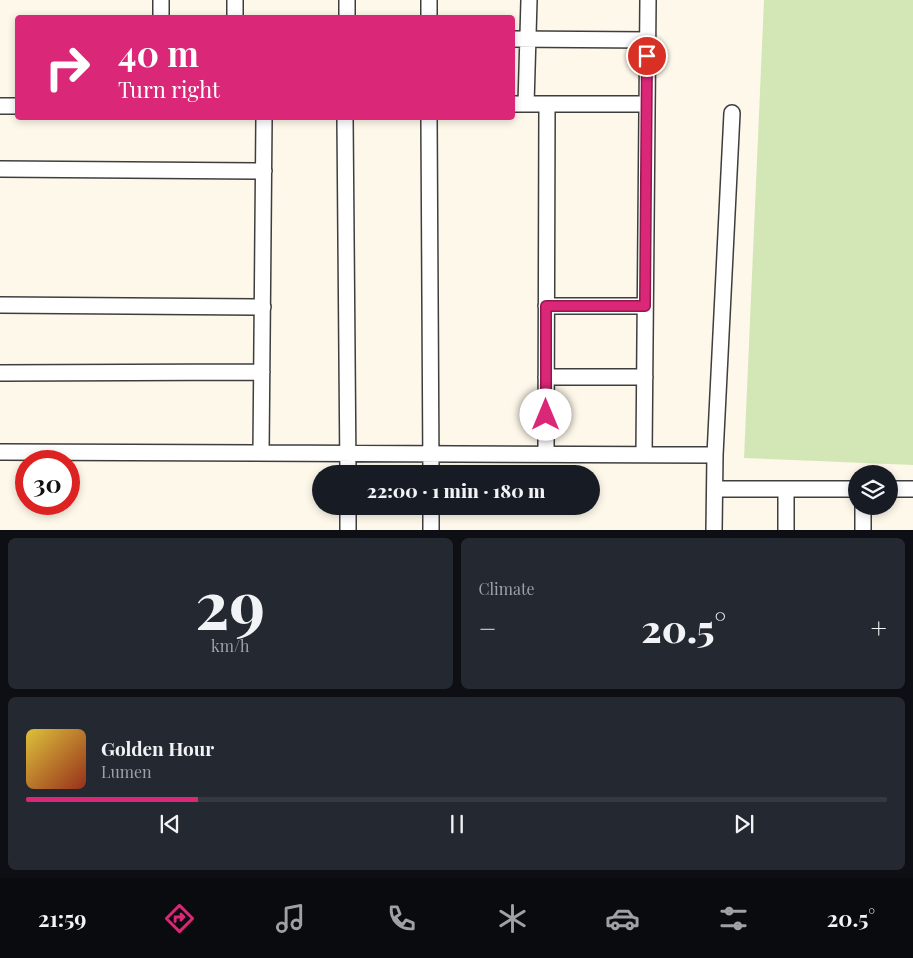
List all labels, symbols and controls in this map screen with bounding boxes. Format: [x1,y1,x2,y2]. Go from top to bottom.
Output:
text: 40 m [118,29,199,76]
icon: right [35,35,100,100]
pin [626,35,668,77]
icon: arrive [633,42,661,70]
text: Turn right [118,74,220,104]
position arrow [519,388,571,440]
speed limit sign: 30 [15,450,80,515]
map controls [848,465,898,515]
button: layers [848,465,898,515]
text: 22:00 · 1 min · 180 m [367,477,545,503]
text: 29 [195,559,265,645]
text: Climate [479,578,535,599]
text: 20.5° [641,602,726,653]
text: − [479,609,497,646]
text: + [871,609,887,646]
text: km/h [211,635,249,656]
text: Golden Hour [101,735,214,761]
text: Lumen [101,761,152,782]
icon: previous [156,810,184,838]
icon: pause [443,810,471,838]
icon: next [730,810,758,838]
icon: directions [162,901,197,936]
icon: music [273,901,308,936]
icon: phone [384,901,419,936]
icon: climate [495,901,530,936]
icon: car [605,901,640,936]
icon: filters [716,901,751,936]
text: 21:59 [38,903,86,933]
text: 20.5° [827,903,875,933]

